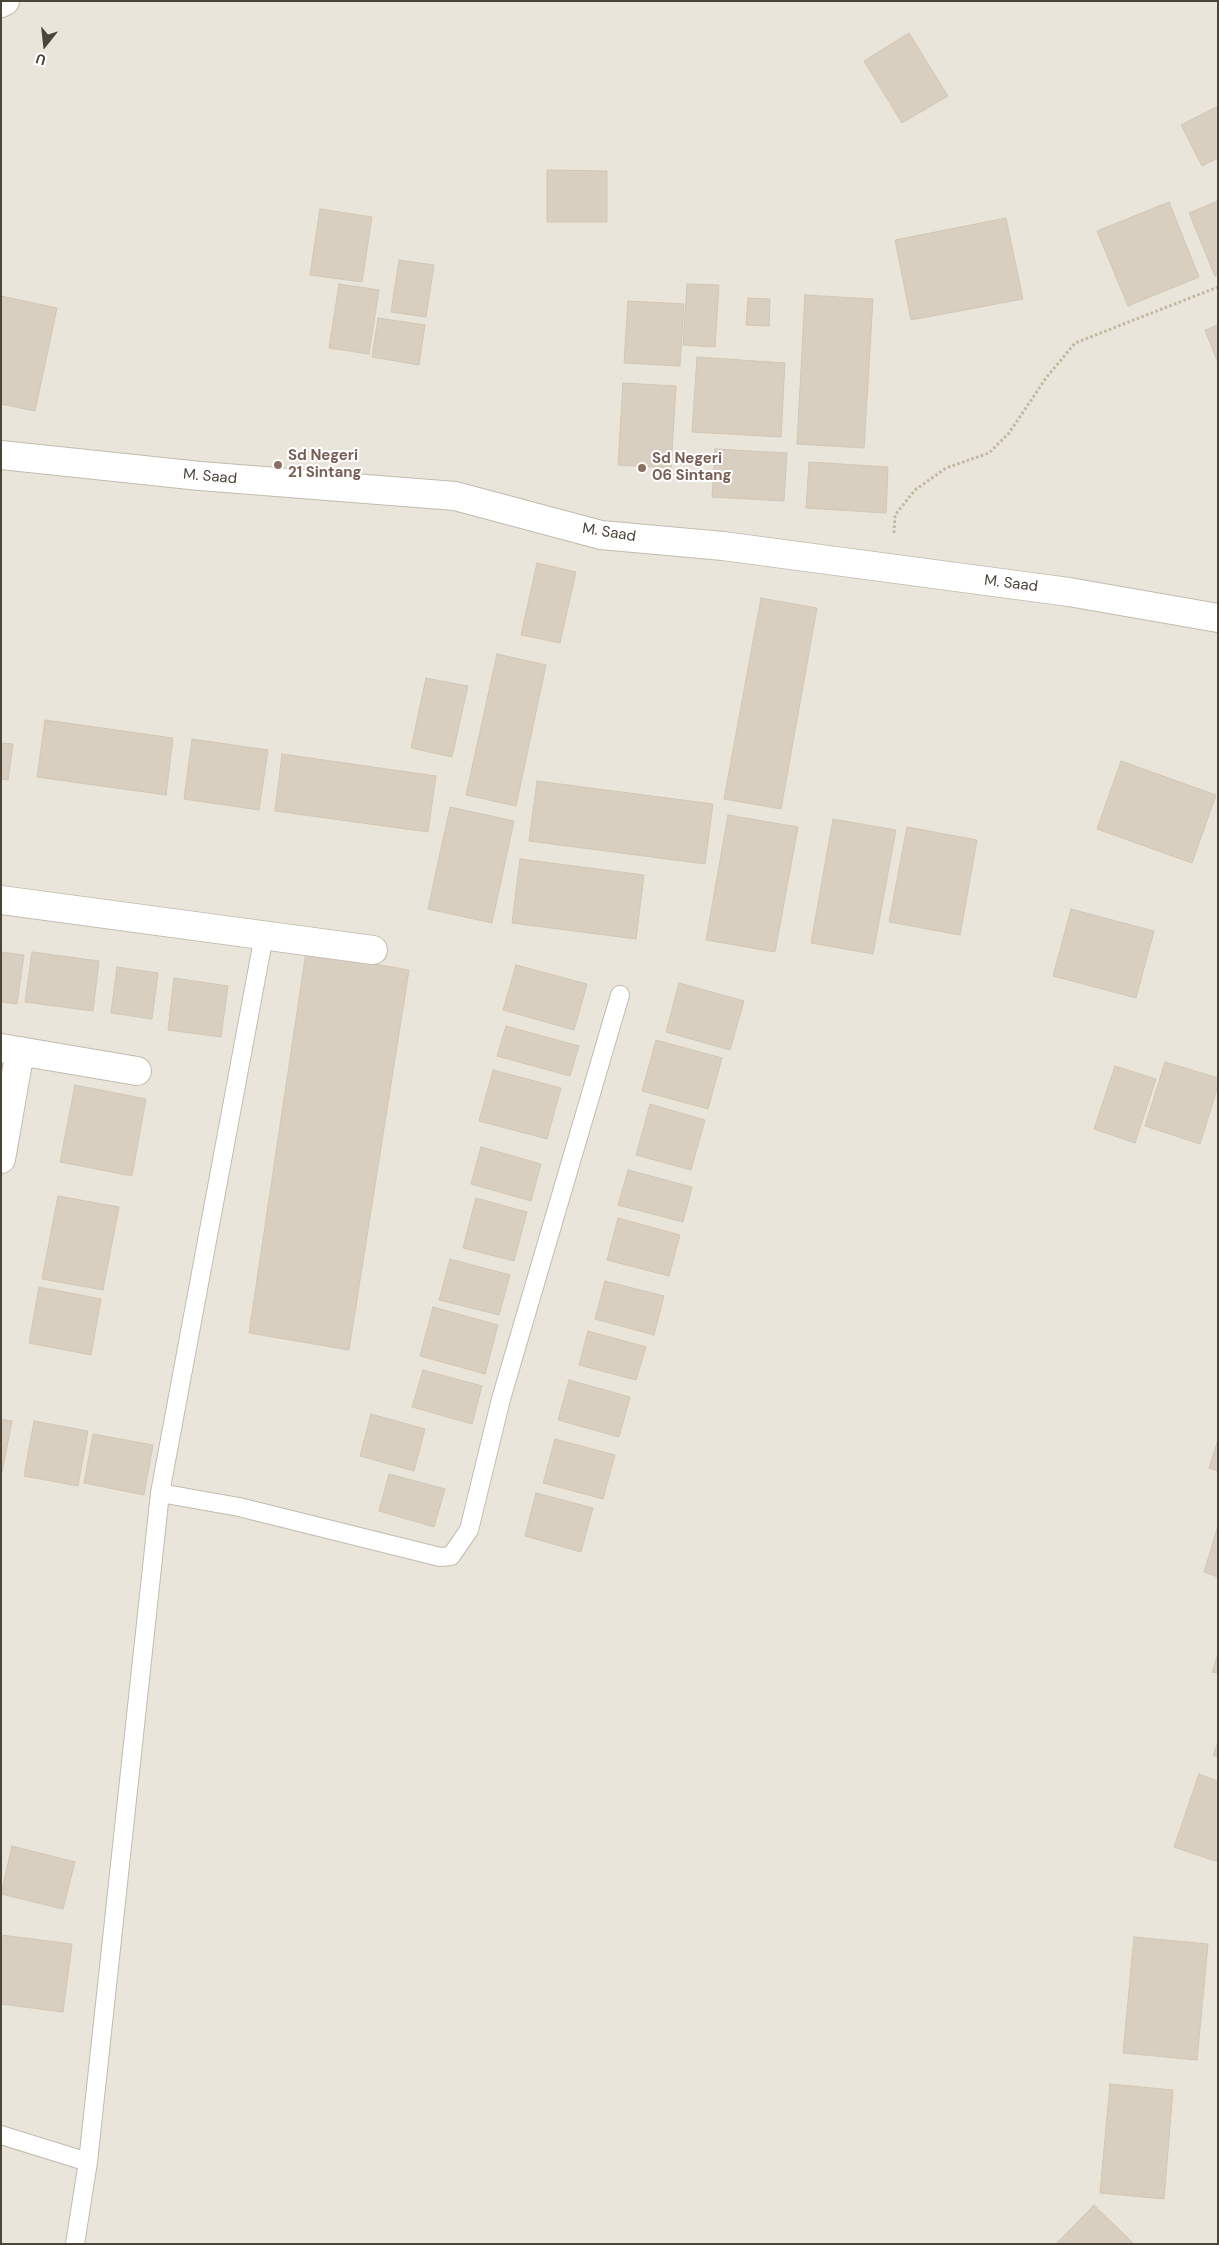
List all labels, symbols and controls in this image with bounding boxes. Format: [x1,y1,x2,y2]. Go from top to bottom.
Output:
north arrow [20,20,70,70]
text: U [34,49,48,69]
place label: Sd Negeri 21 Sintang [288,447,362,482]
place label: Sd Negeri 06 Sintang [652,450,731,485]
marker: Sd Negeri 21 Sintang [272,459,284,471]
marker: Sd Negeri 06 Sintang [636,462,648,474]
street label: M. Saad [182,466,238,488]
street label: M. Saad [581,520,637,546]
street label: M. Saad [983,572,1039,596]

